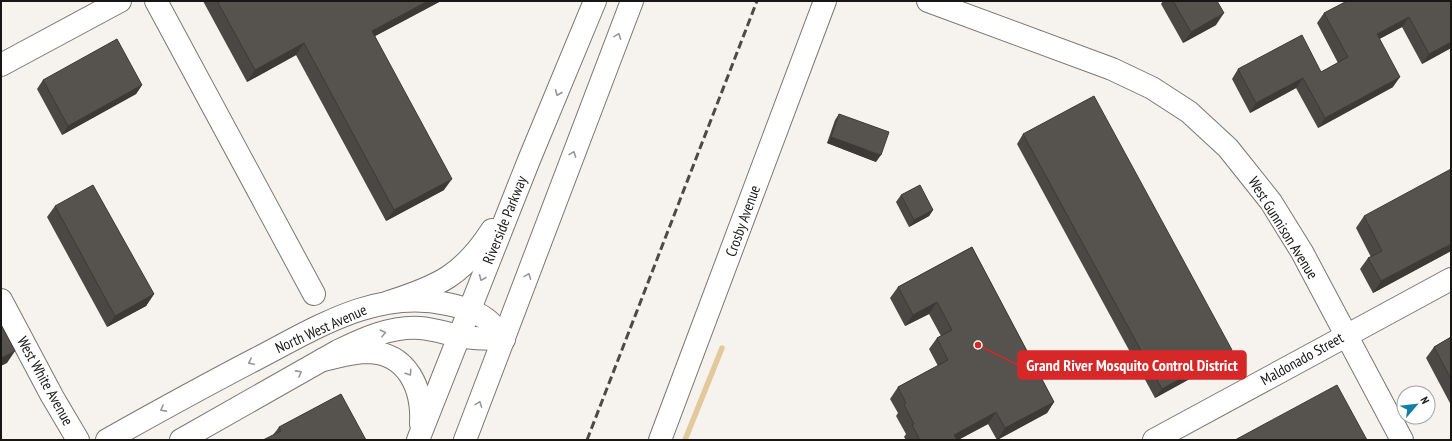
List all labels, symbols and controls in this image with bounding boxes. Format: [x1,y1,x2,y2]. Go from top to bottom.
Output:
one-way arrow [613,33,621,40]
one-way arrow [554,89,562,96]
one-way arrow [569,151,577,158]
street label: Riverside Parkway [478,173,531,267]
street label: West Gunnison Avenue [1244,173,1323,282]
street label: Crosby Avenue [721,183,764,259]
one-way arrow [524,273,532,280]
one-way arrow [479,275,487,282]
street label: North West Avenue [272,300,370,357]
street label: Maldonado Street [1257,328,1347,389]
one-way arrow [379,329,386,338]
street label: West White Avenue [13,333,78,429]
callout: Grand River Mosquito Control District [1018,351,1246,379]
text: Grand River Mosquito Control District [1026,355,1238,375]
one-way arrow [248,357,255,364]
one-way arrow [404,369,412,376]
one-way arrow [295,371,302,378]
north arrow [1396,385,1436,425]
text: N [1417,394,1432,406]
one-way arrow [474,400,482,407]
one-way arrow [160,404,167,411]

